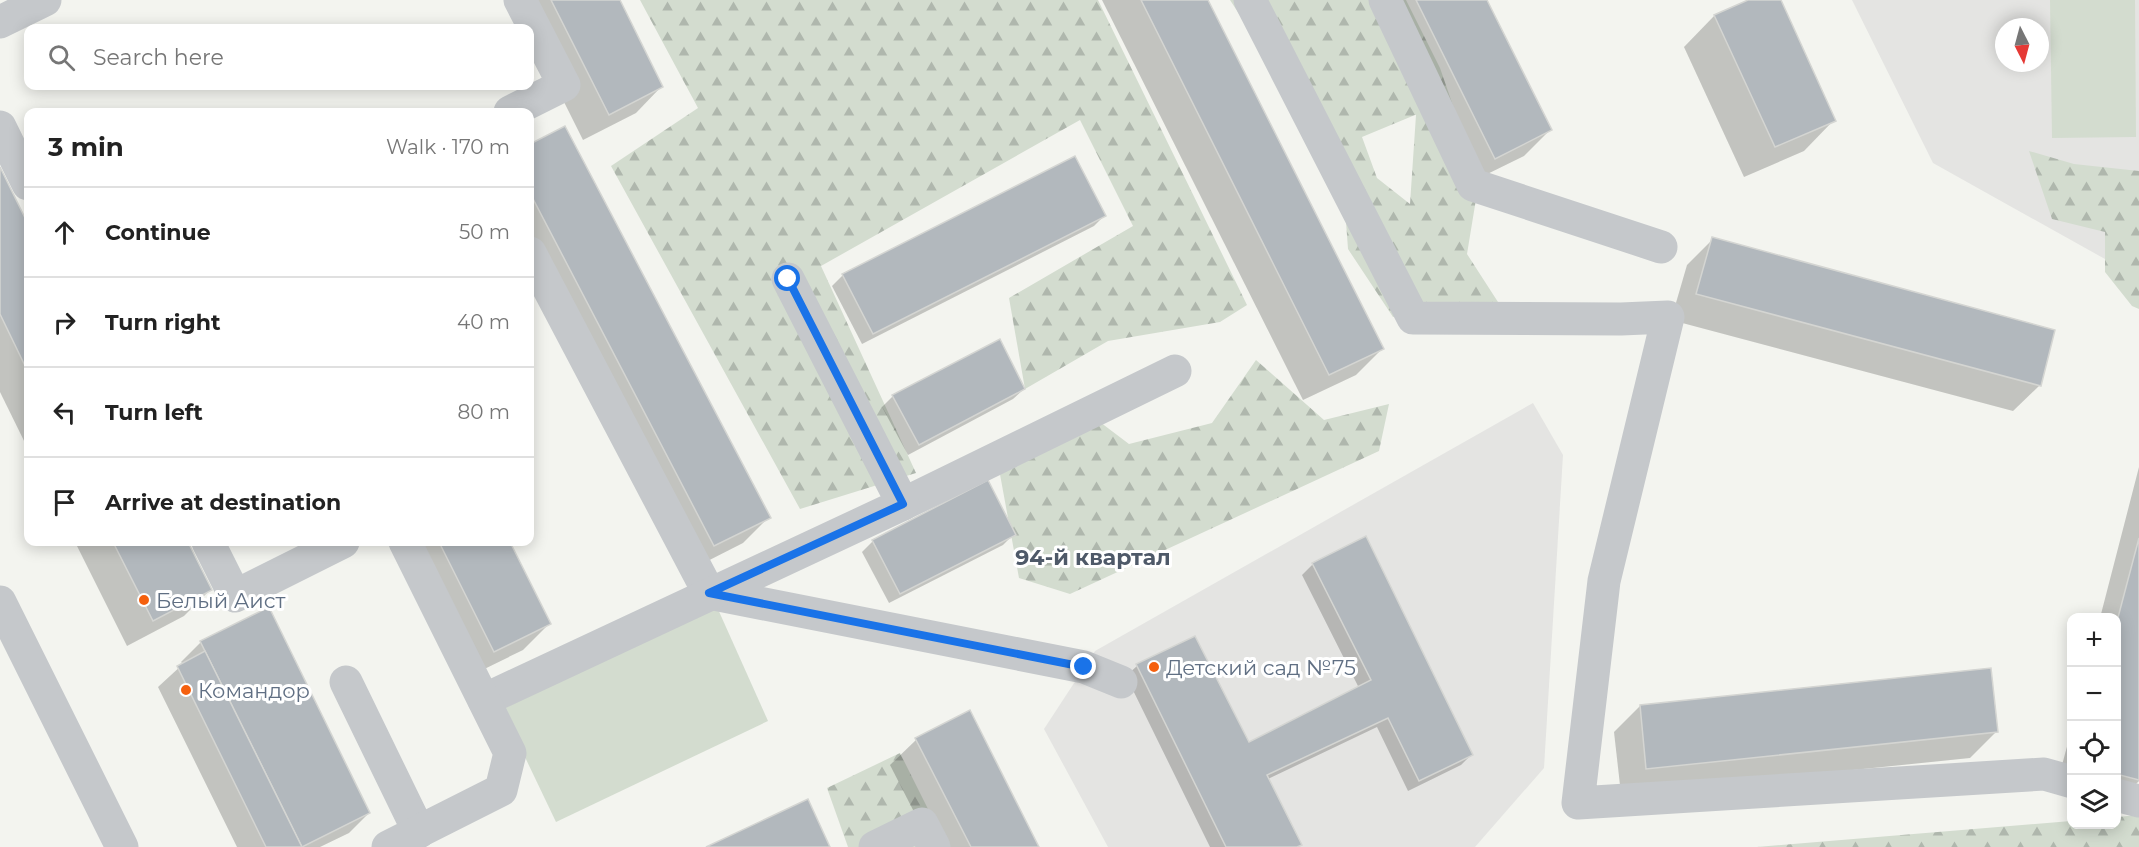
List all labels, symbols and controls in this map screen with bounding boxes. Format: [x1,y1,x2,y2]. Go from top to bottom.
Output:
north arrow [1995,18,2049,72]
search box [24,24,534,90]
icon: search [45,41,78,74]
text: Search here [93,44,224,71]
text: 3 min [48,131,124,163]
text: Walk · 170 m [386,135,510,159]
icon: ahead [48,216,81,249]
text: Continue [105,219,211,246]
text: 50 m [459,220,510,244]
route start [774,265,800,291]
icon: right [48,306,81,339]
text: Turn right [105,309,220,336]
text: 40 m [457,310,510,334]
icon: left [48,396,81,429]
text: Turn left [105,399,203,426]
text: 80 m [458,400,510,424]
icon: arrive [48,486,81,519]
text: Arrive at destination [105,489,341,516]
district label: 94-й квартал [1015,544,1171,571]
place label: Белый Аист [156,588,285,613]
marker: Белый Аист [137,593,151,607]
map controls [2067,613,2121,829]
button: + [2067,613,2121,667]
route end [1070,653,1096,679]
place label: Детский сад №75 [1166,655,1356,680]
marker: Детский сад №75 [1147,660,1161,674]
button: − [2067,667,2121,721]
place label: Командор [198,678,310,703]
marker: Командор [179,683,193,697]
button: locate [2067,721,2121,775]
button: layers [2067,775,2121,829]

